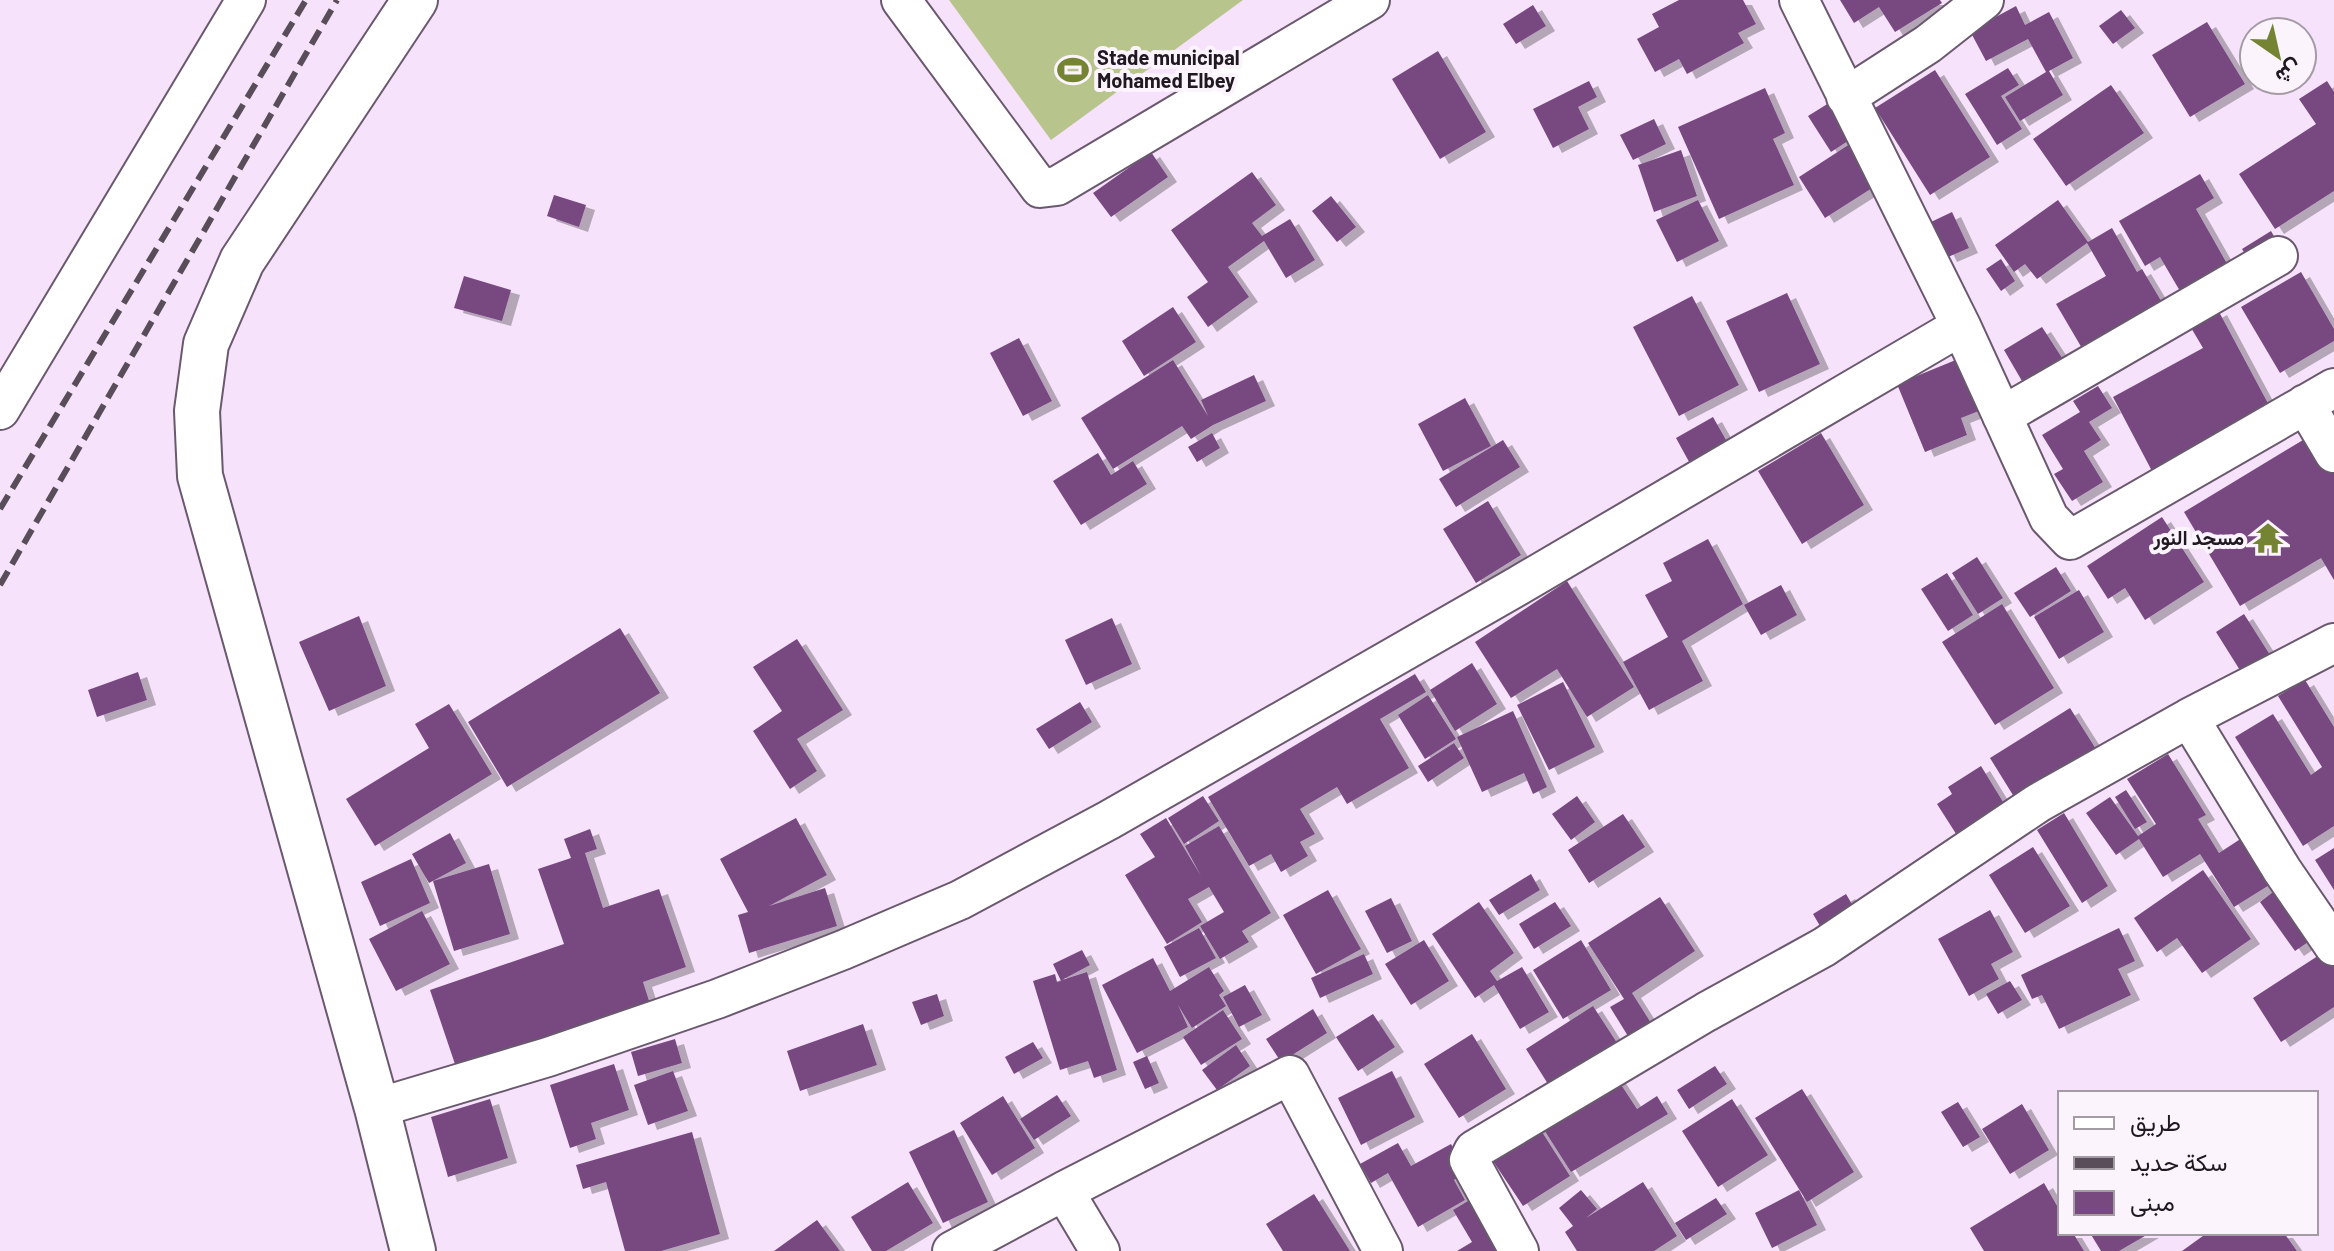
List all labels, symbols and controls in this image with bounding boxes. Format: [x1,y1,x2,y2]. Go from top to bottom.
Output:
north arrow [2238,16,2318,96]
place label: Stade municipal Mohamed Elbey [1097,45,1240,92]
sports icon: Stade municipal Mohamed Elbey [1056,53,1090,87]
text: ش [2270,54,2308,92]
temple icon: مسجد النور [2251,521,2285,555]
place label: مسجد النور [2153,525,2244,551]
legend [2058,1091,2318,1235]
text: طريق [2130,1107,2181,1138]
text: سكة حديد [2130,1147,2228,1177]
text: مبنى [2130,1187,2175,1217]

